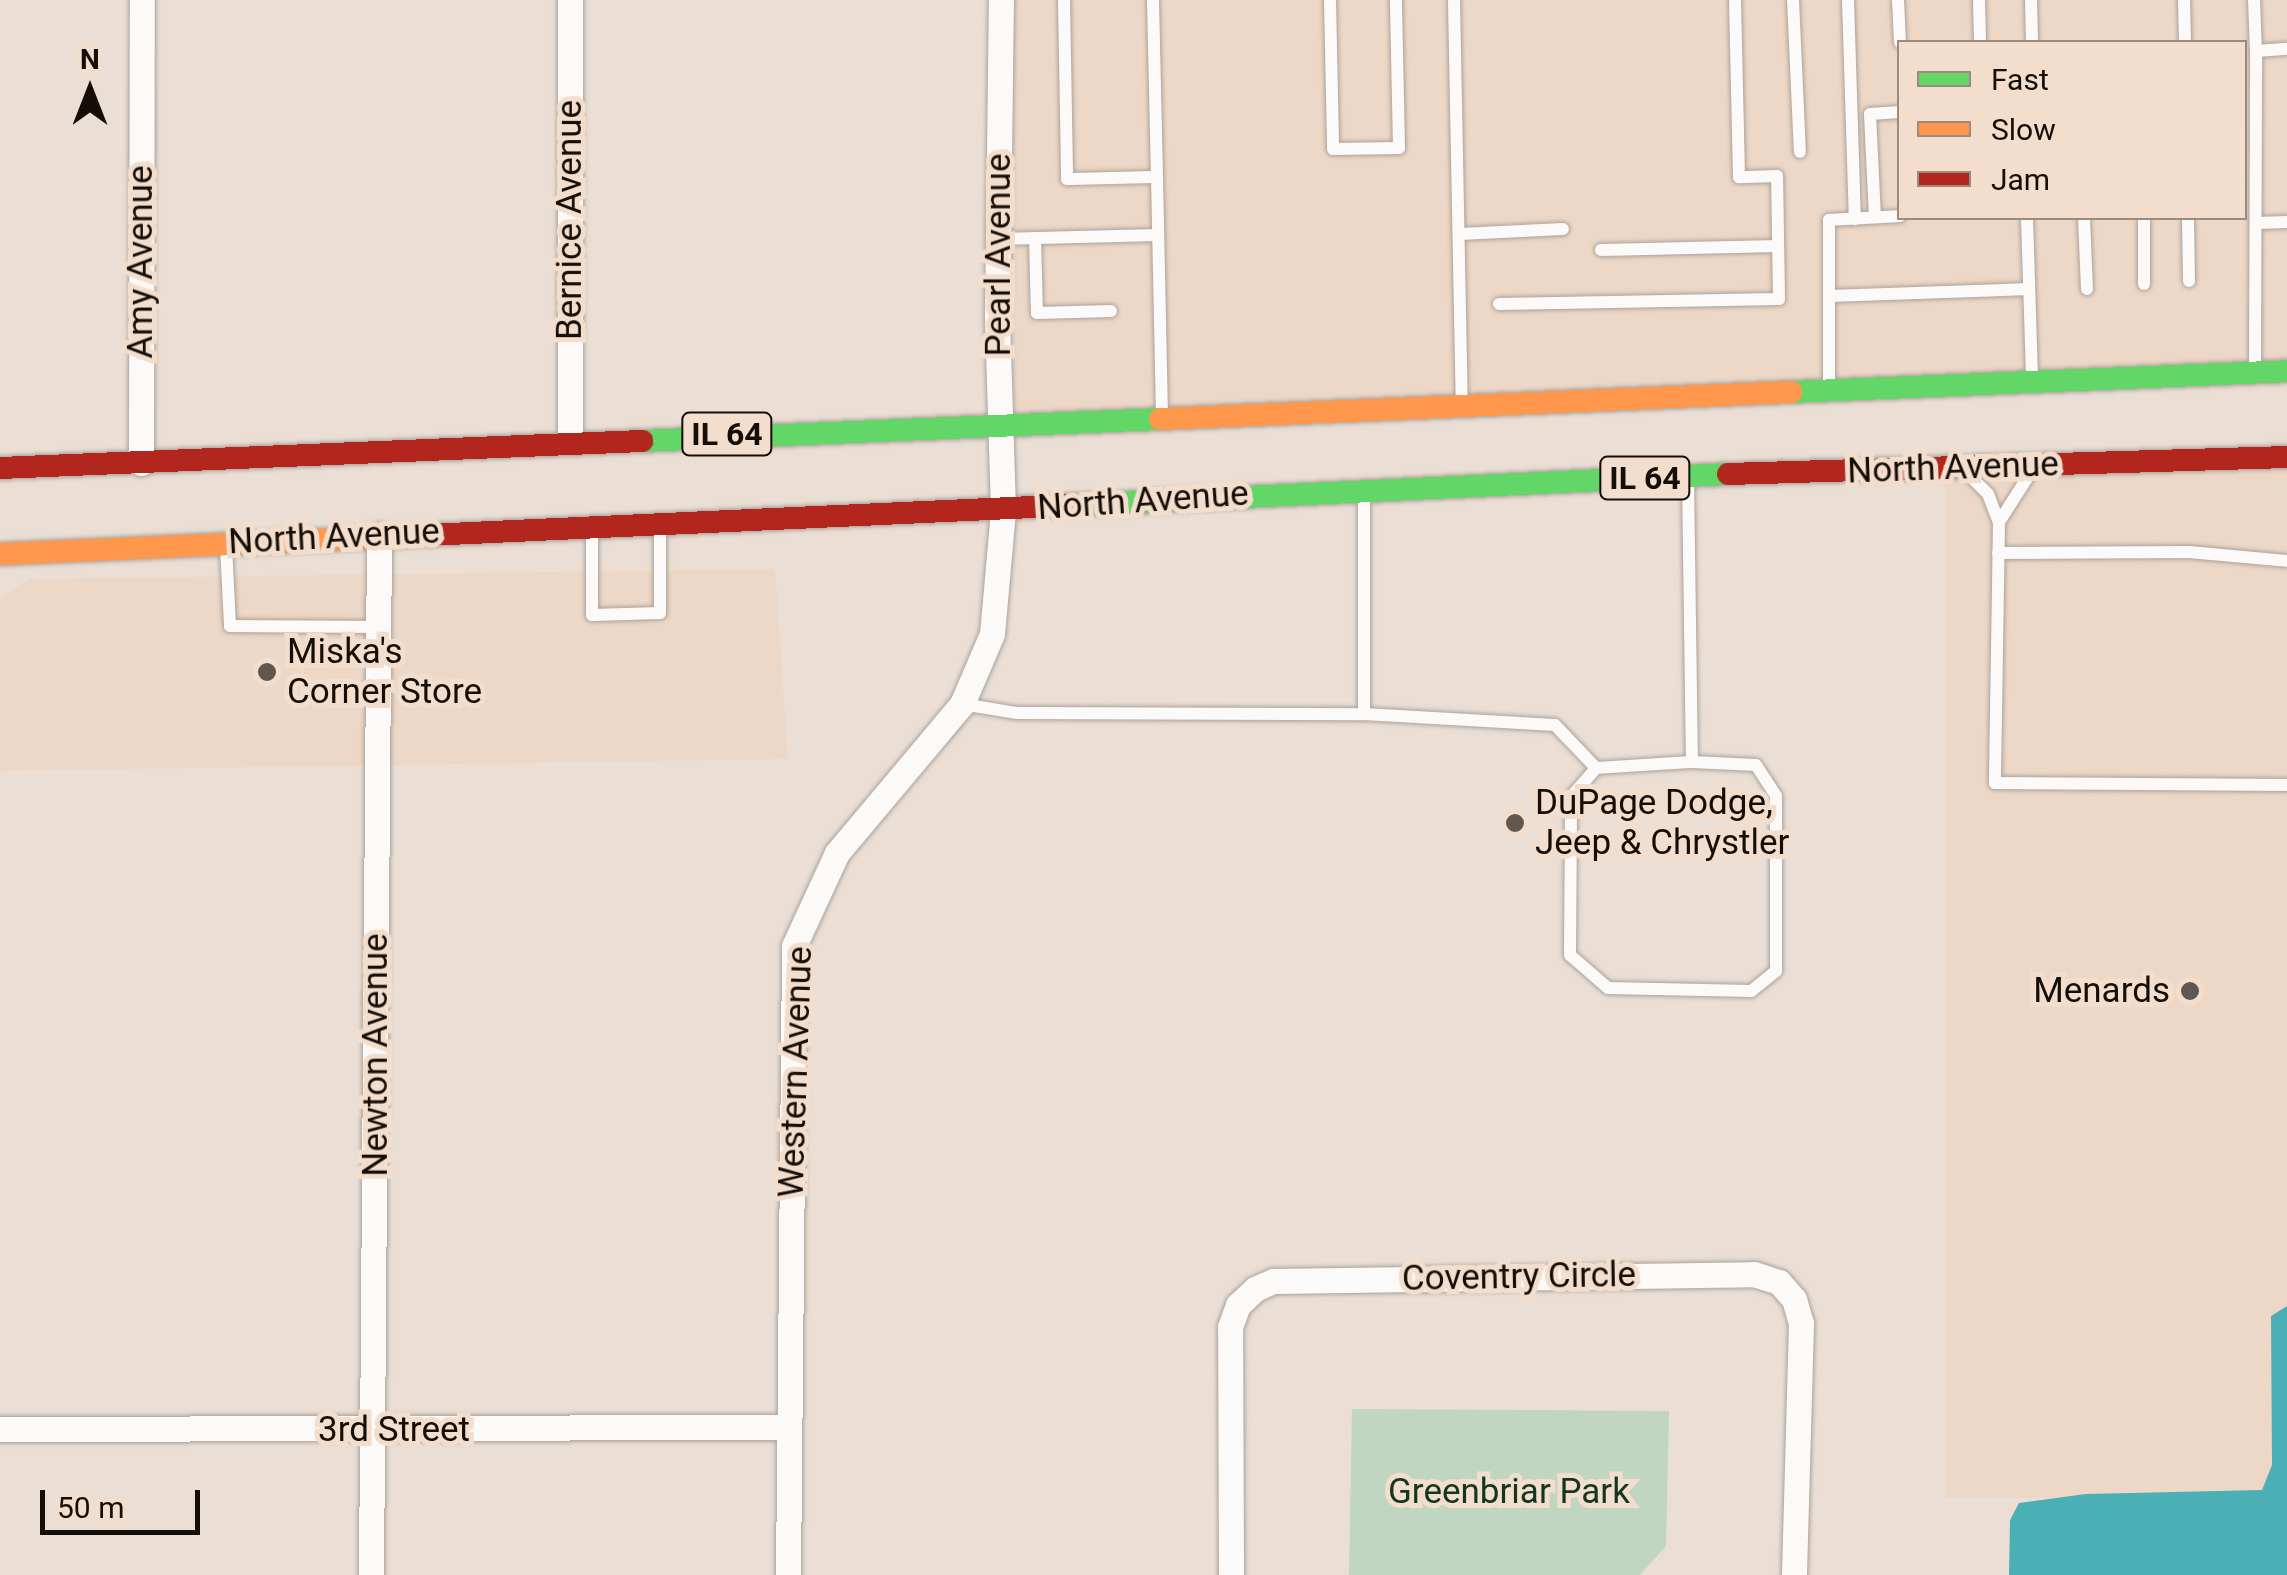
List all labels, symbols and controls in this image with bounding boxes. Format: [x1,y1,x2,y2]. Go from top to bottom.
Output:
north arrow [40,40,140,140]
legend [1897,40,2247,220]
text: N [80,43,100,76]
text: Fast [1991,62,2049,97]
street label: Bernice Avenue [549,100,591,340]
text: Slow [1991,112,2056,147]
street label: Pearl Avenue [978,154,1020,356]
text: Jam [1991,162,2050,197]
street label: Amy Avenue [120,165,162,359]
road number: IL 64 [680,407,774,461]
street label: North Avenue [1847,443,2059,493]
road number: IL 64 [1598,451,1692,505]
street label: North Avenue [1036,473,1250,529]
street label: North Avenue [227,510,441,564]
place label: Miska's Corner Store [287,631,482,713]
marker: Miska's Corner Store [256,661,278,683]
place label: DuPage Dodge, Jeep & Chrystler [1535,782,1789,864]
marker: DuPage Dodge, Jeep & Chrystler [1504,812,1526,834]
street label: Newton Avenue [355,933,397,1177]
street label: Western Avenue [771,946,821,1198]
place label: Menards [2033,970,2170,1012]
marker: Menards [2179,980,2201,1002]
street label: Coventry Circle [1402,1254,1636,1300]
street label: 3rd Street [318,1409,470,1451]
scale bar [45,1470,205,1532]
park label: Greenbriar Park [1388,1471,1630,1513]
text: 50 m [57,1490,124,1525]

